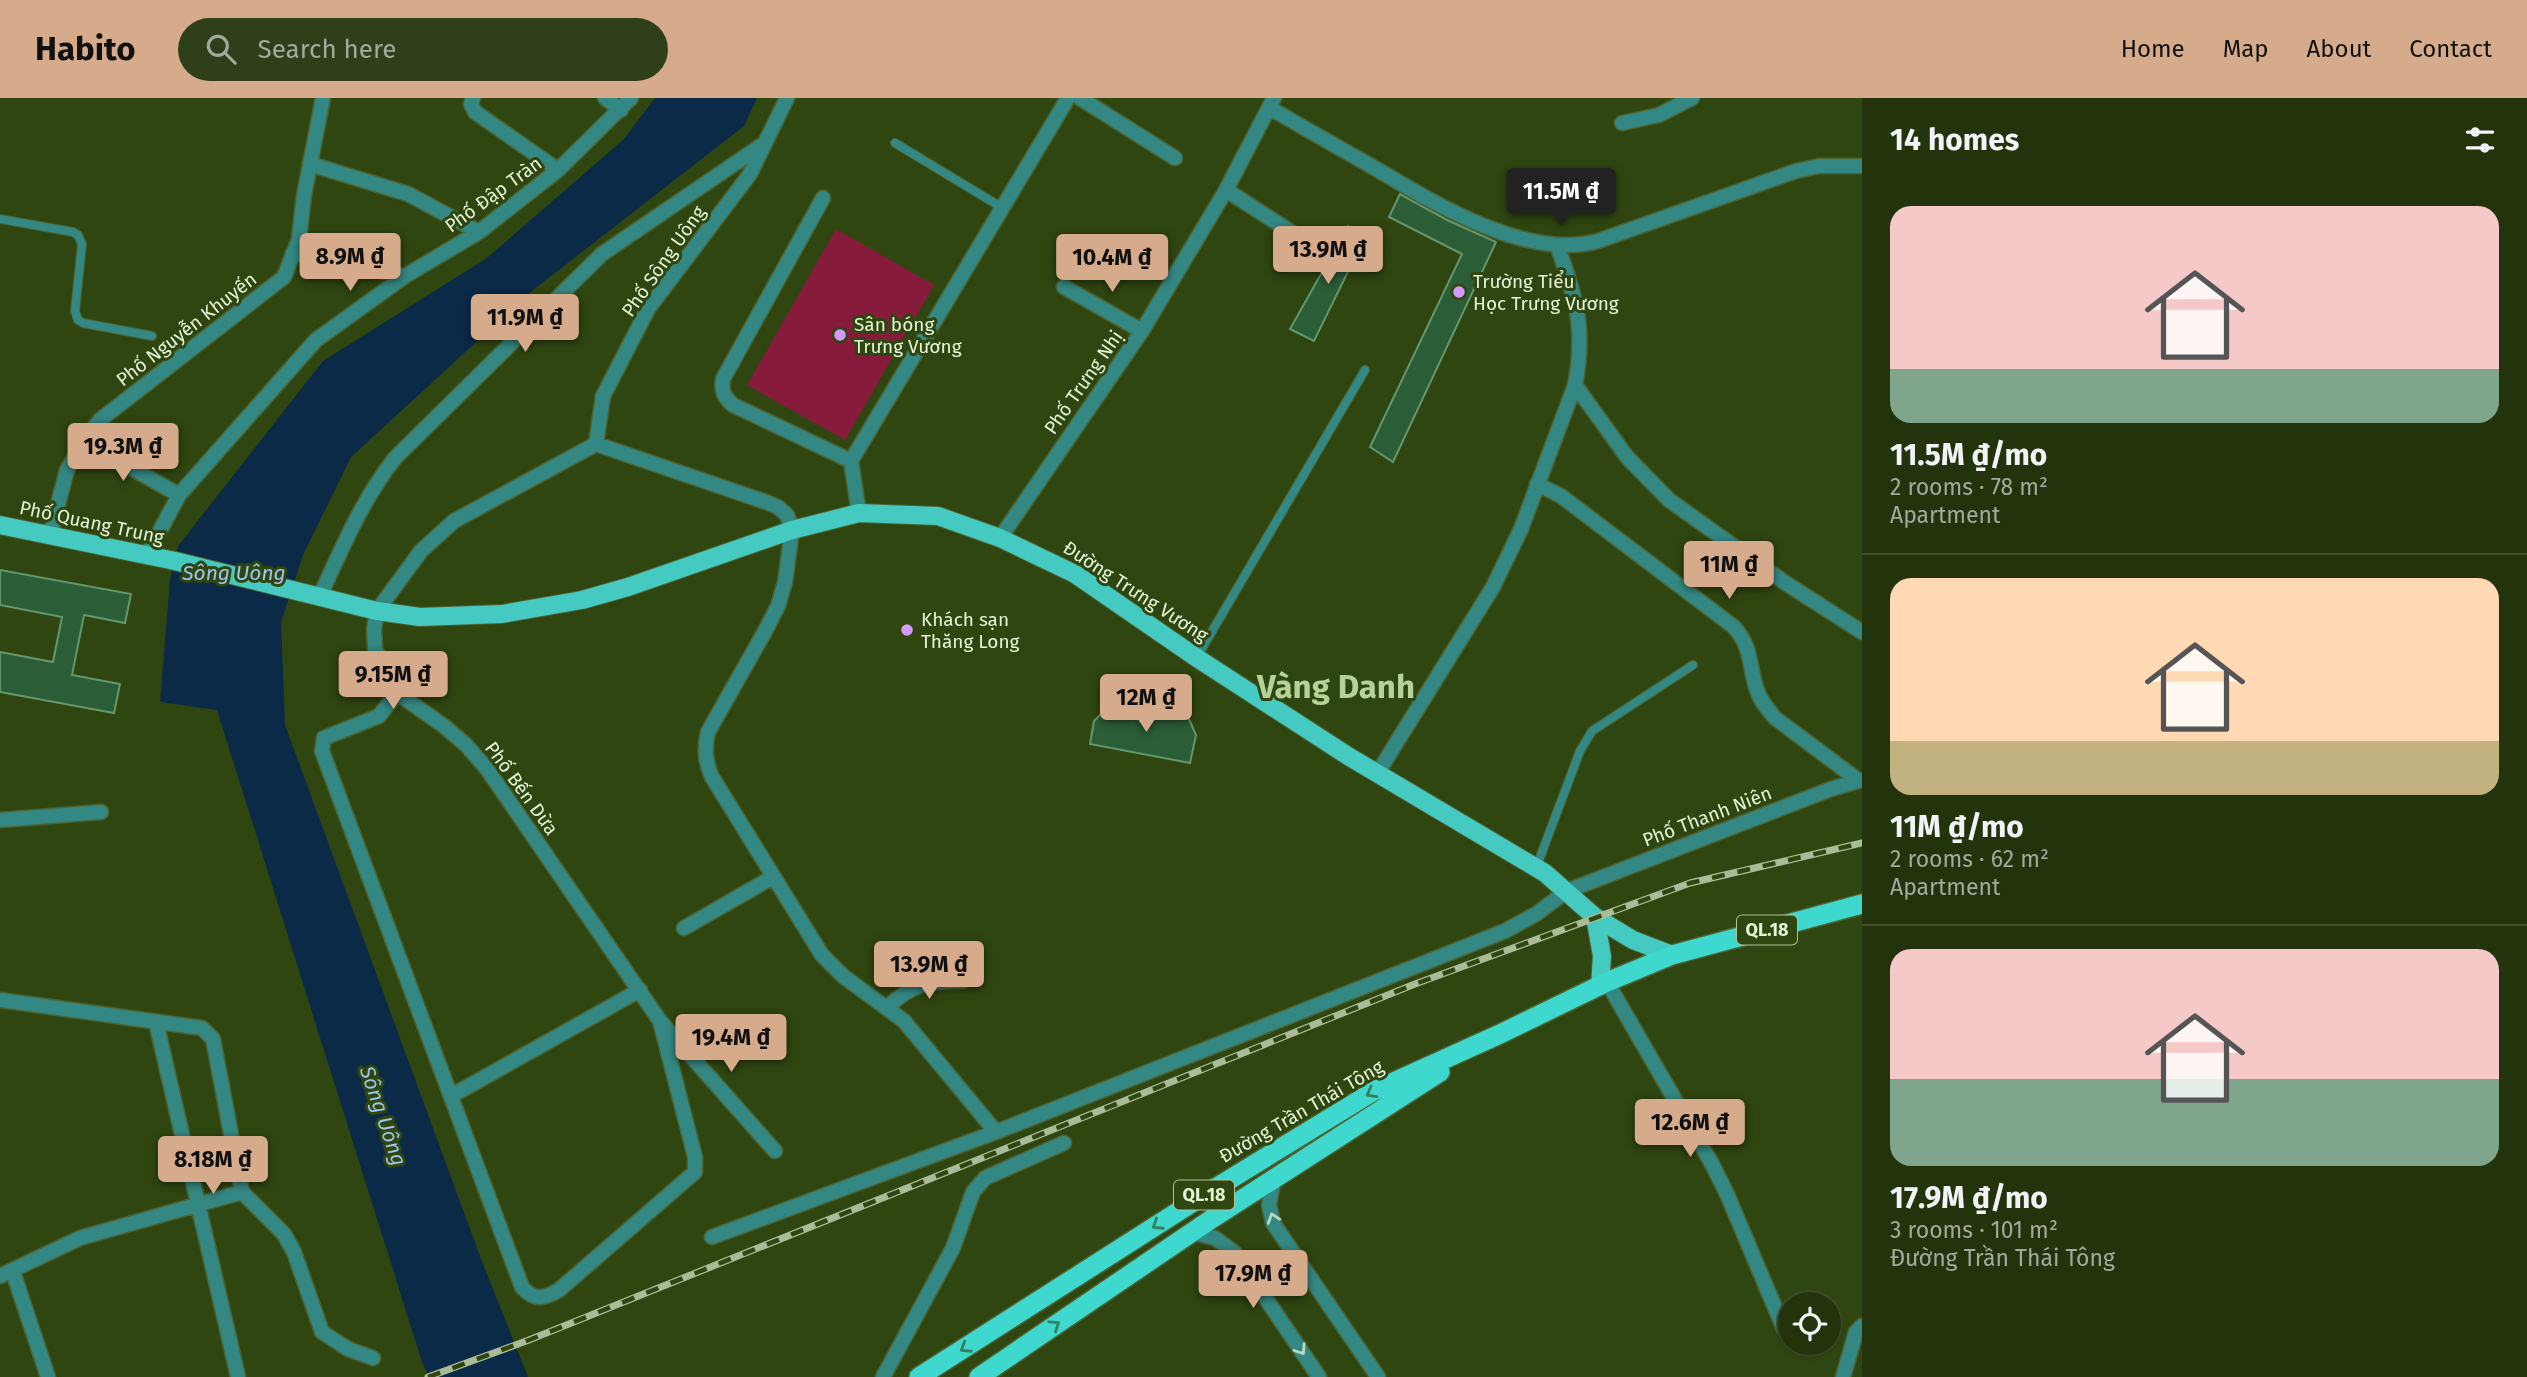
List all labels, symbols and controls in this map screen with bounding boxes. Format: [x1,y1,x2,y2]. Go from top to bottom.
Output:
search box [178,18,668,81]
text: Habito [35,29,136,69]
icon: search [202,30,240,68]
text: Search here [258,34,396,65]
text: Home [2121,35,2185,63]
text: Map [2223,35,2269,63]
text: About [2307,35,2371,63]
text: Contact [2409,35,2492,63]
icon: filters [2461,121,2499,159]
text: 14 homes [1890,122,2019,158]
street label: Phố Đập Tràn [440,152,546,237]
pin: 11.5M ₫ [1496,169,1626,228]
text: 11.5M ₫ [1523,177,1599,205]
street label: Phố Sông Uông [617,201,710,321]
pin: 13.9M ₫ [1263,226,1393,286]
pin: 8.9M ₫ [293,234,407,293]
pin: 10.4M ₫ [1047,234,1177,294]
text: 13.9M ₫ [1289,235,1367,263]
text: 8.9M ₫ [316,242,384,270]
text: 10.4M ₫ [1072,243,1152,271]
icon: home [2132,252,2258,378]
street label: Phố Nguyễn Khuyến [112,268,261,391]
place label: Trường Tiểu Học Trưng Vương [1473,270,1619,315]
marker: Trường Tiểu Học Trưng Vương [1451,284,1467,300]
pin: 11.9M ₫ [460,294,590,354]
text: 11.9M ₫ [487,303,563,331]
place label: Sân bóng Trưng Vương [854,313,962,358]
street label: Phố Trưng Nhị [1039,326,1128,439]
marker: Sân bóng Trưng Vương [832,327,848,343]
pin: 19.3M ₫ [58,424,188,483]
text: 19.3M ₫ [84,432,162,460]
text: 11.5M ₫/mo [1890,437,2047,473]
text: 2 rooms · 78 m² [1890,473,2048,501]
street label: Phố Quang Trung [18,496,166,549]
text: Apartment [1890,501,2000,529]
street label: Đường Trưng Vương [1059,536,1213,647]
pin: 11M ₫ [1680,542,1778,601]
text: 11M ₫ [1700,550,1758,578]
water label: Sông Uông [181,560,286,586]
place label: Khách sạn Thăng Long [921,608,1020,653]
marker: Khách sạn Thăng Long [899,622,915,638]
icon: home [2132,624,2258,750]
pin: 9.15M ₫ [328,652,458,711]
text: 9.15M ₫ [355,660,431,688]
district label: Vàng Danh [1256,667,1415,707]
pin: 12M ₫ [1097,674,1195,734]
text: 12M ₫ [1116,683,1176,711]
street label: Phố Bến Dừa [480,737,563,839]
street label: Phố Thanh Niên [1639,781,1775,852]
text: 11M ₫/mo [1890,809,2024,845]
text: 2 rooms · 62 m² [1890,845,2049,873]
text: Apartment [1890,873,2000,901]
road number: QL.18 [1737,916,1797,944]
pin: 13.9M ₫ [864,942,994,1001]
text: 13.9M ₫ [890,950,968,978]
icon: home [2132,995,2258,1121]
pin: 19.4M ₫ [666,1014,796,1074]
text: 19.4M ₫ [691,1023,771,1051]
street label: Đường Trần Thái Tông [1215,1055,1388,1168]
water label: Sông Uông [354,1062,412,1169]
one-way arrow [1366,1085,1379,1098]
pin: 12.6M ₫ [1625,1100,1755,1159]
text: 12.6M ₫ [1651,1108,1729,1136]
pin: 8.18M ₫ [148,1136,278,1196]
text: 8.18M ₫ [174,1145,252,1173]
road number: QL.18 [1174,1180,1234,1210]
text: 17.9M ₫/mo [1890,1180,2048,1216]
one-way arrow [1267,1213,1281,1225]
text: 3 rooms · 101 m² [1890,1216,2058,1244]
one-way arrow [1151,1217,1164,1230]
text: Đường Trần Thái Tông [1890,1244,2115,1272]
pin: 17.9M ₫ [1188,1250,1318,1310]
text: 17.9M ₫ [1215,1259,1291,1287]
map controls [1778,1292,1841,1355]
button: locate [1778,1292,1841,1355]
one-way arrow [1047,1321,1060,1333]
one-way arrow [960,1339,973,1352]
one-way arrow [1292,1342,1305,1355]

